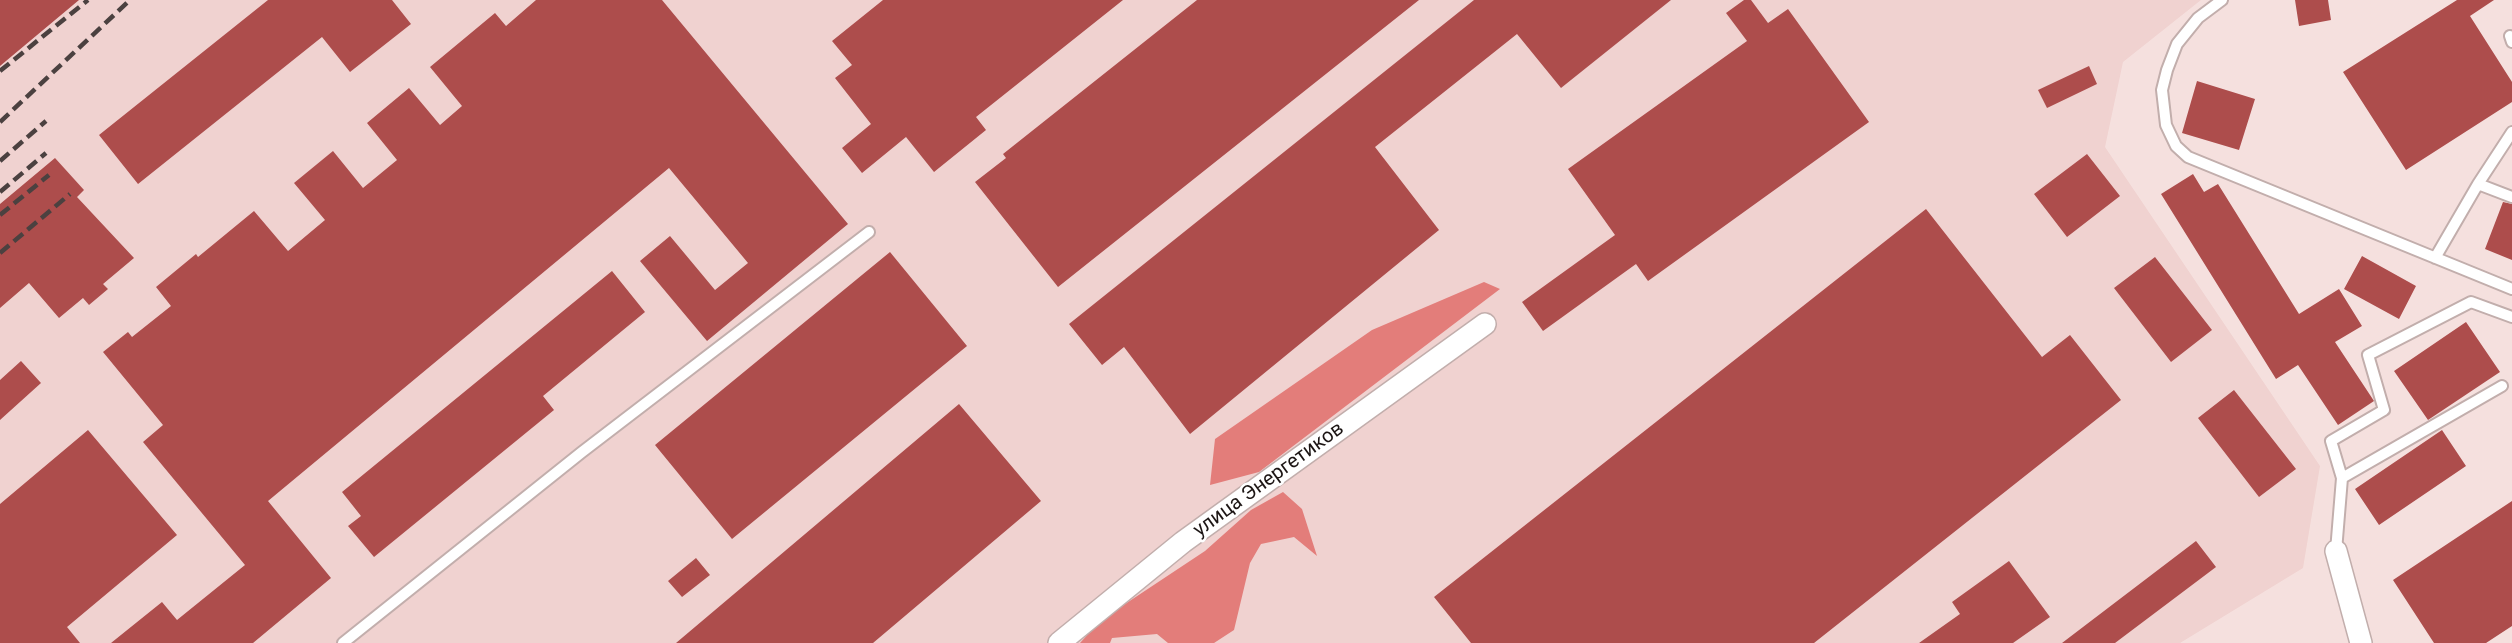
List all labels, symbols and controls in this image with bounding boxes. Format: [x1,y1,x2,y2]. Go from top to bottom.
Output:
street label: улица Энергетиков [1189,417,1349,543]

